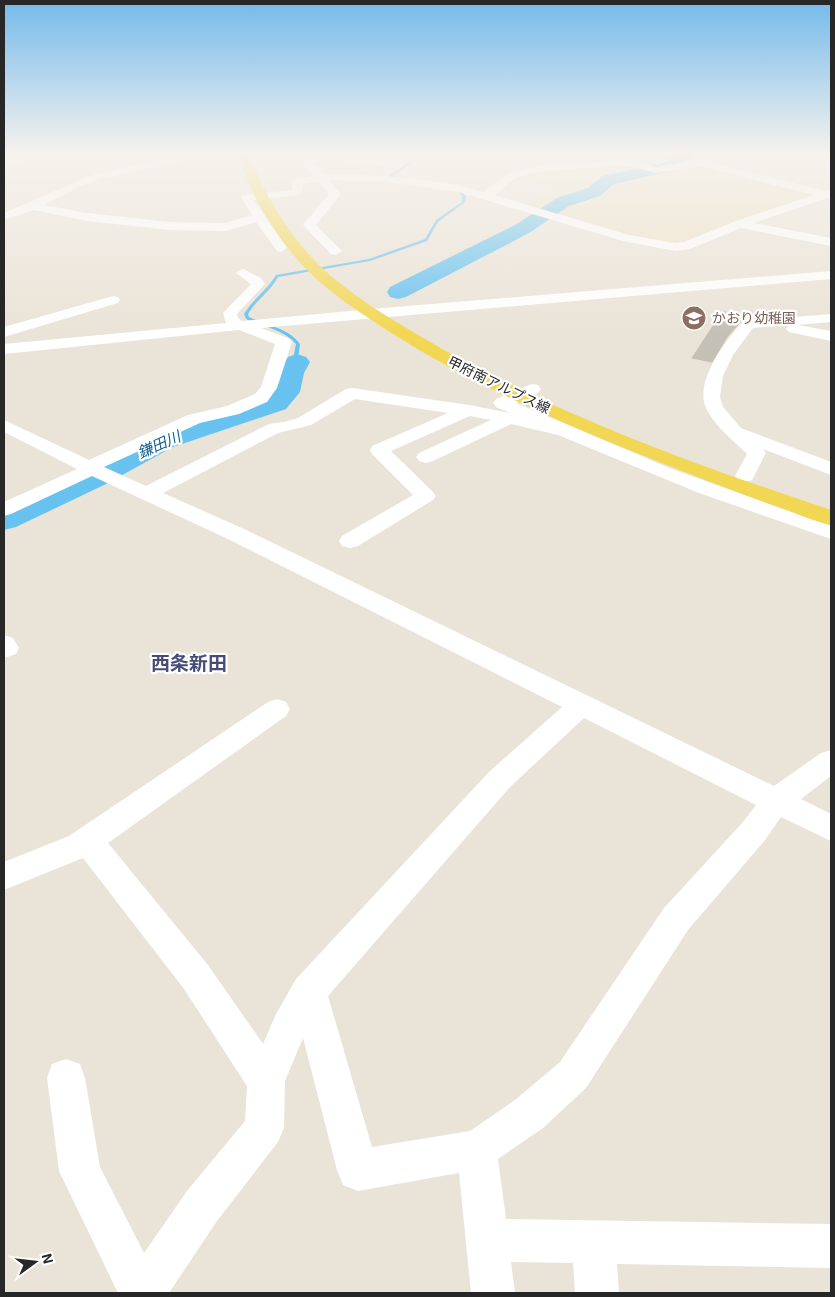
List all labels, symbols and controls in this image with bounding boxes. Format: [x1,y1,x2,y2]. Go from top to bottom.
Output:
school or university icon: かおり幼稚園 [681,305,707,331]
place label: かおり幼稚園 [712,309,796,326]
street label: 甲府南アルプス線 [445,352,553,417]
water label: 鎌田川 [134,426,185,461]
district label: 西条新田 [151,651,227,674]
north arrow [10,1237,60,1287]
text: N [39,1251,58,1266]

